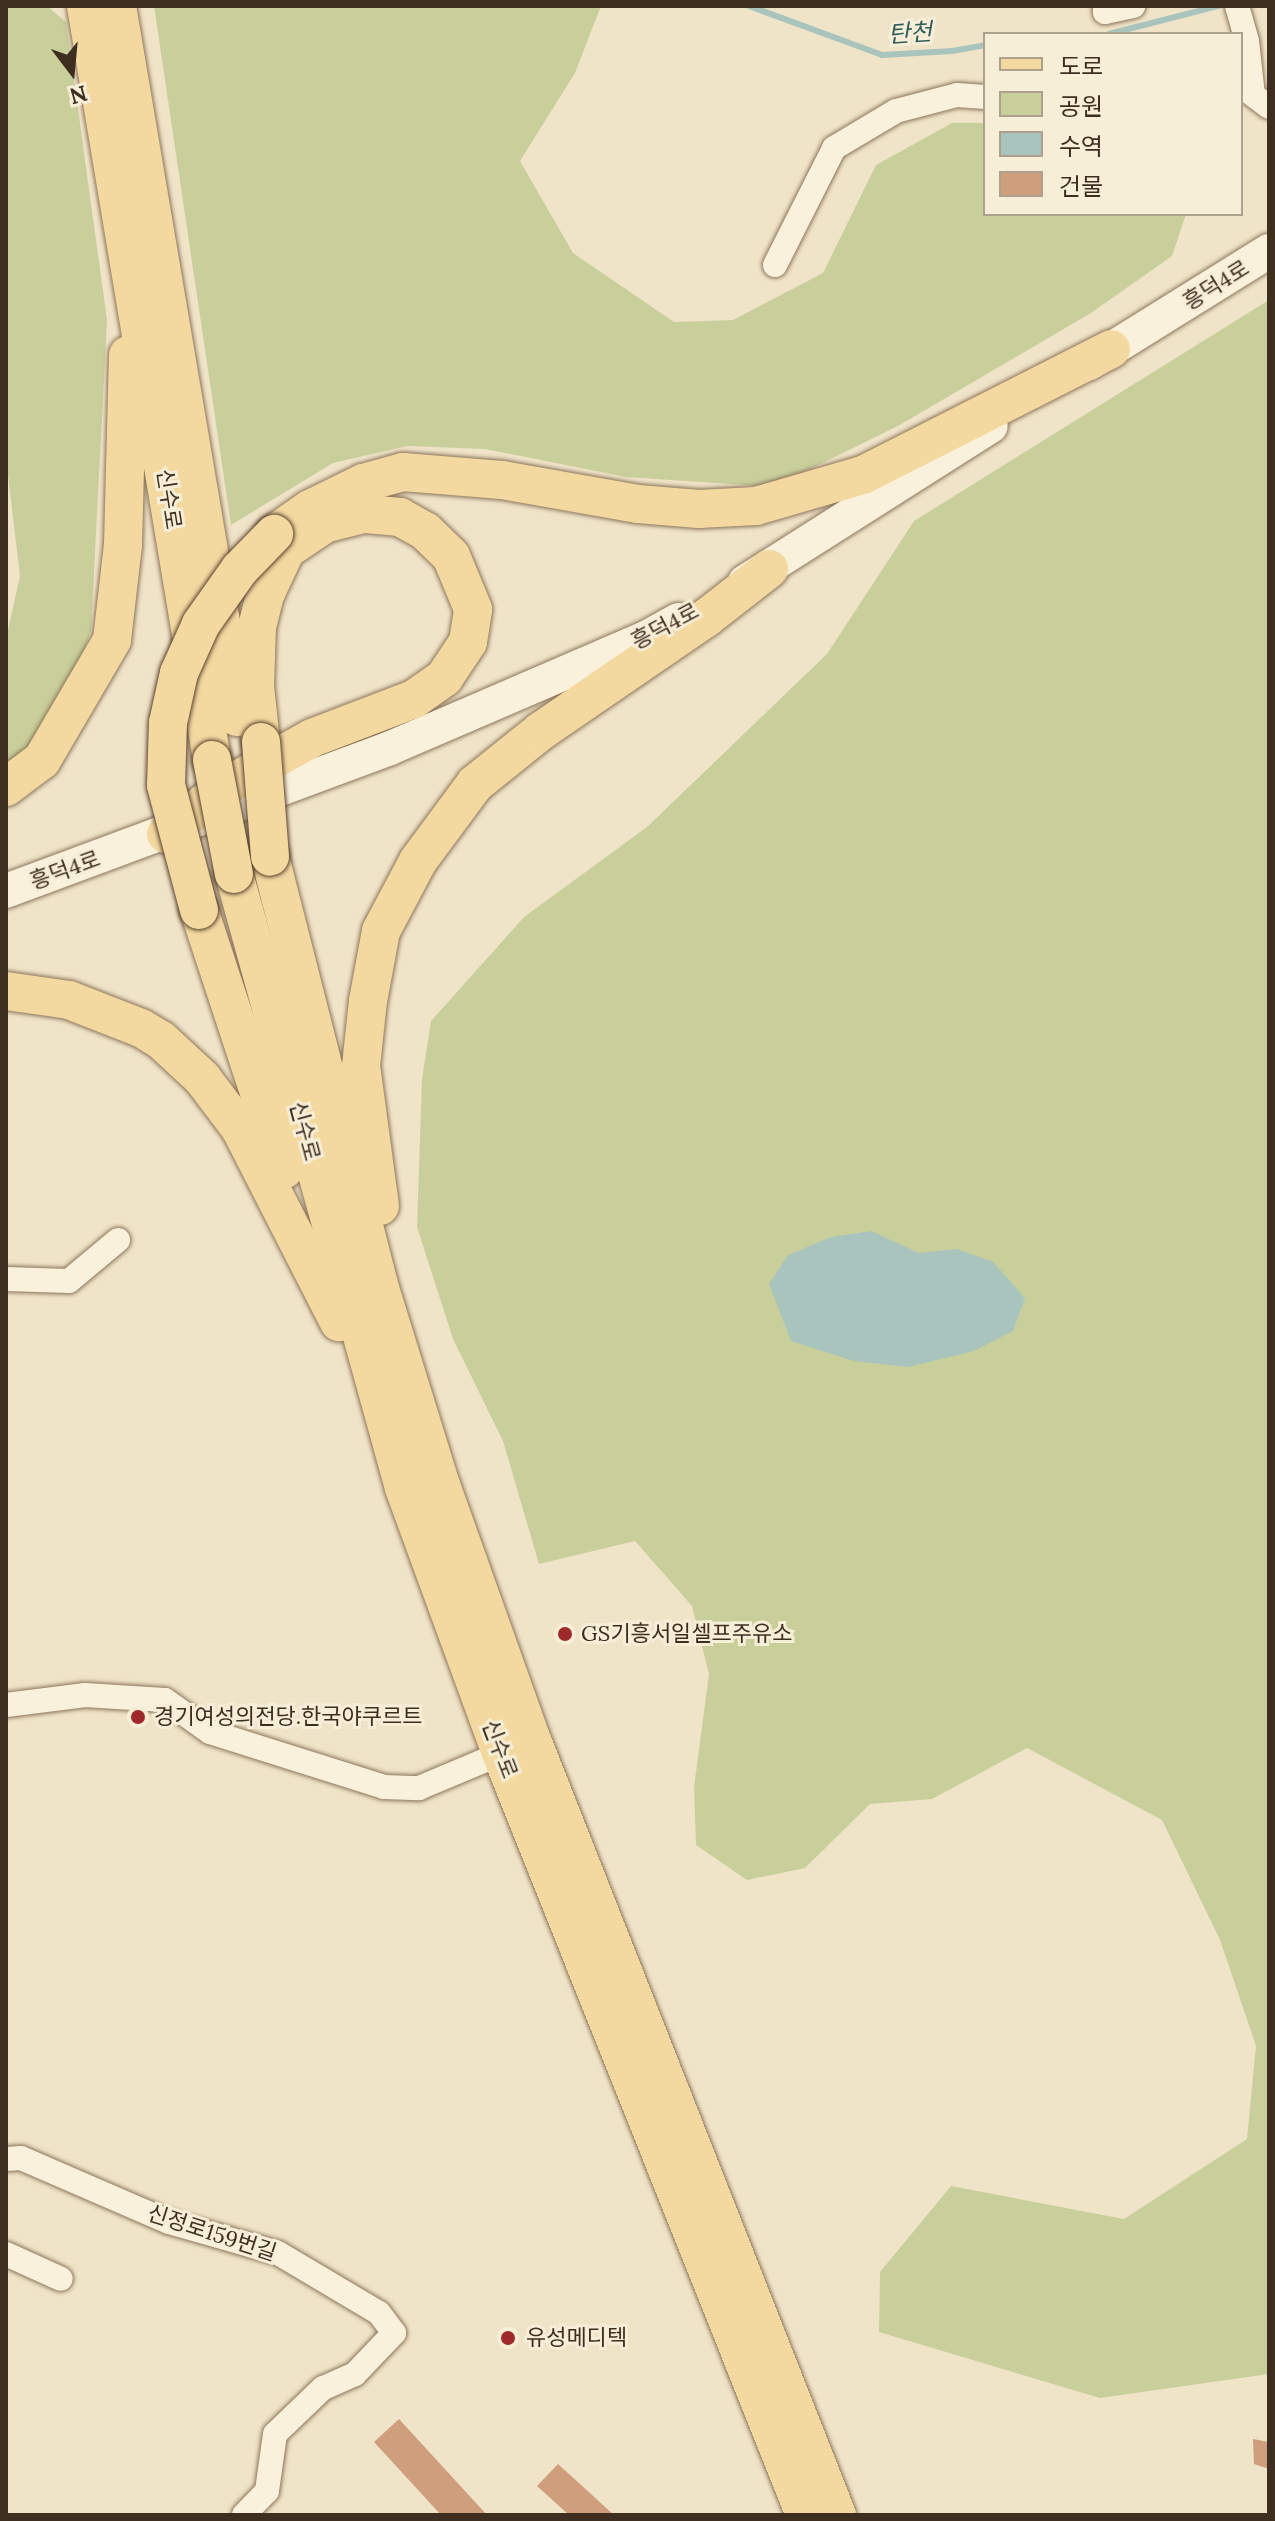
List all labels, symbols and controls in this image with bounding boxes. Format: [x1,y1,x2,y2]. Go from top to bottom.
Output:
water label: 탄천 [887,17,933,49]
north arrow [32,32,112,112]
legend [983,32,1243,216]
text: 도로 [1059,51,1103,82]
text: N [67,79,91,111]
text: 공원 [1059,91,1103,122]
text: 수역 [1059,131,1103,162]
text: 건물 [1059,171,1103,202]
street label: 흥덕4로 [1178,255,1254,315]
street label: 신수로 [151,467,187,531]
street label: 흥덕4로 [627,597,703,655]
street label: 흥덕4로 [26,845,104,895]
street label: 신수로 [284,1098,326,1164]
place label: GS기흥서일셀프주유소 [581,1621,792,1647]
marker: GS기흥서일셀프주유소 [556,1625,574,1643]
place label: 경기여성의전당.한국야쿠르트 [154,1704,423,1730]
marker: 경기여성의전당.한국야쿠르트 [129,1708,147,1726]
street label: 신수로 [477,1716,523,1782]
street label: 신정로159번길 [144,2200,280,2266]
place label: 유성메디텍 [526,2325,627,2351]
marker: 유성메디텍 [497,2327,519,2349]

